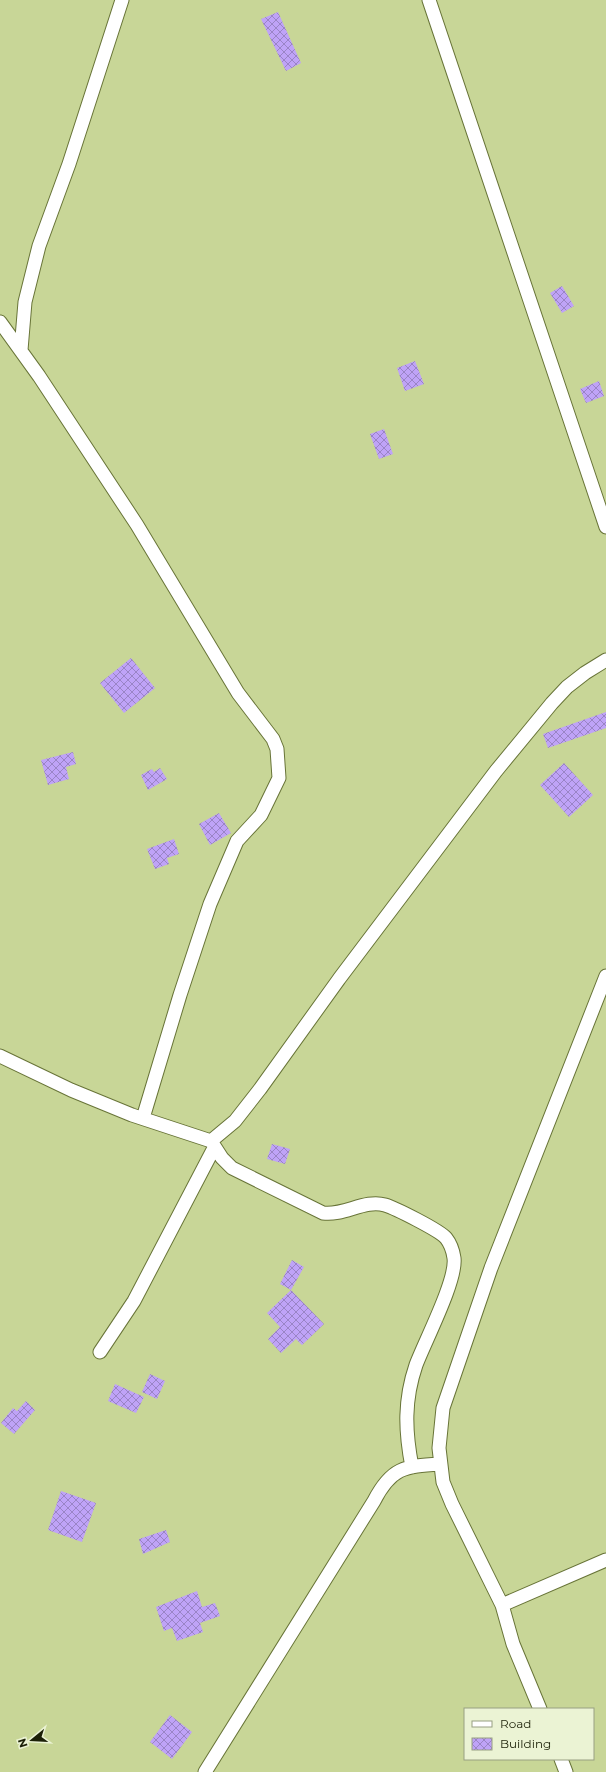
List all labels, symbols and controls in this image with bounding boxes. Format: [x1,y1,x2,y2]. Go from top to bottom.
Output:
legend [464,1708,594,1760]
text: Road [500,1716,531,1731]
north arrow [12,1720,52,1760]
text: Building [500,1736,551,1751]
text: N [14,1737,31,1749]

